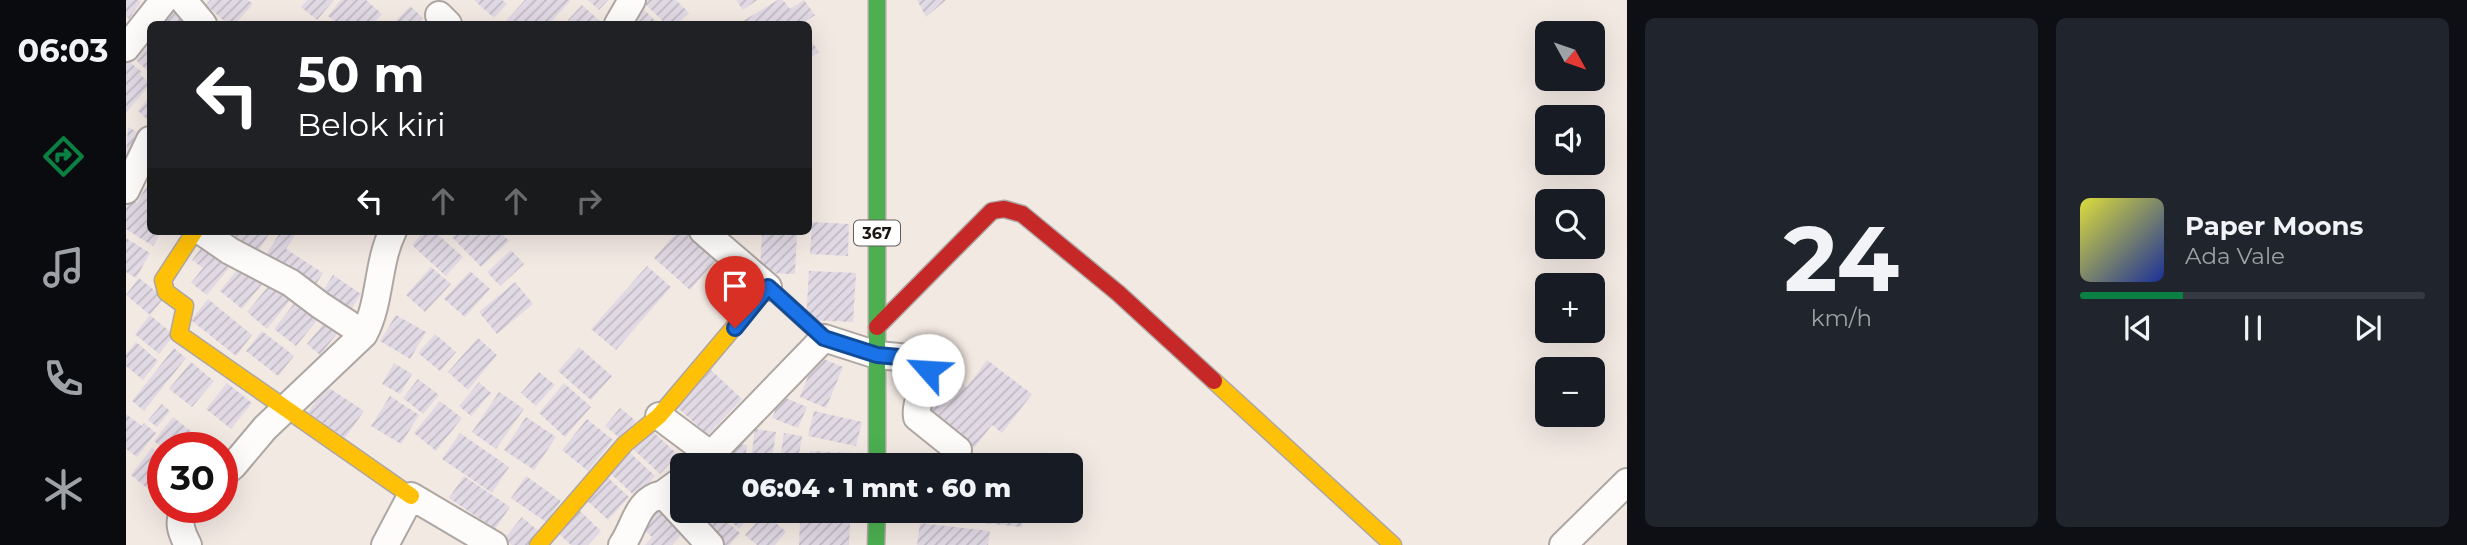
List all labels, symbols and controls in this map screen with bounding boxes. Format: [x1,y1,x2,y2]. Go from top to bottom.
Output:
north arrow [1535,21,1605,91]
map controls [1535,21,1605,427]
text: 06:03 [18,31,108,70]
text: 50 m [297,45,425,104]
icon: left [182,49,273,140]
text: Belok kiri [297,105,446,144]
button: sound [1535,105,1605,175]
icon: directions [39,132,88,181]
icon: left [351,182,389,220]
icon: ahead [424,182,462,220]
icon: ahead [497,182,535,220]
icon: right [570,182,608,220]
button: search [1535,189,1605,259]
text: 24 [1784,203,1899,314]
text: Paper Moons [2185,210,2363,242]
road number: 367 [854,220,900,246]
text: Ada Vale [2185,242,2285,270]
icon: music [39,243,88,292]
pin [705,256,765,328]
icon: arrive [716,267,754,305]
button: + [1535,273,1605,343]
text: km/h [1811,304,1872,332]
icon: previous [2119,309,2157,347]
icon: pause [2234,309,2272,347]
icon: next [2349,309,2387,347]
position arrow [891,333,965,407]
icon: phone [39,354,88,403]
button: − [1535,357,1605,427]
speed limit sign: 30 [147,432,238,523]
icon: climate [39,465,88,514]
text: 06:04 · 1 mnt · 60 m [742,472,1011,504]

